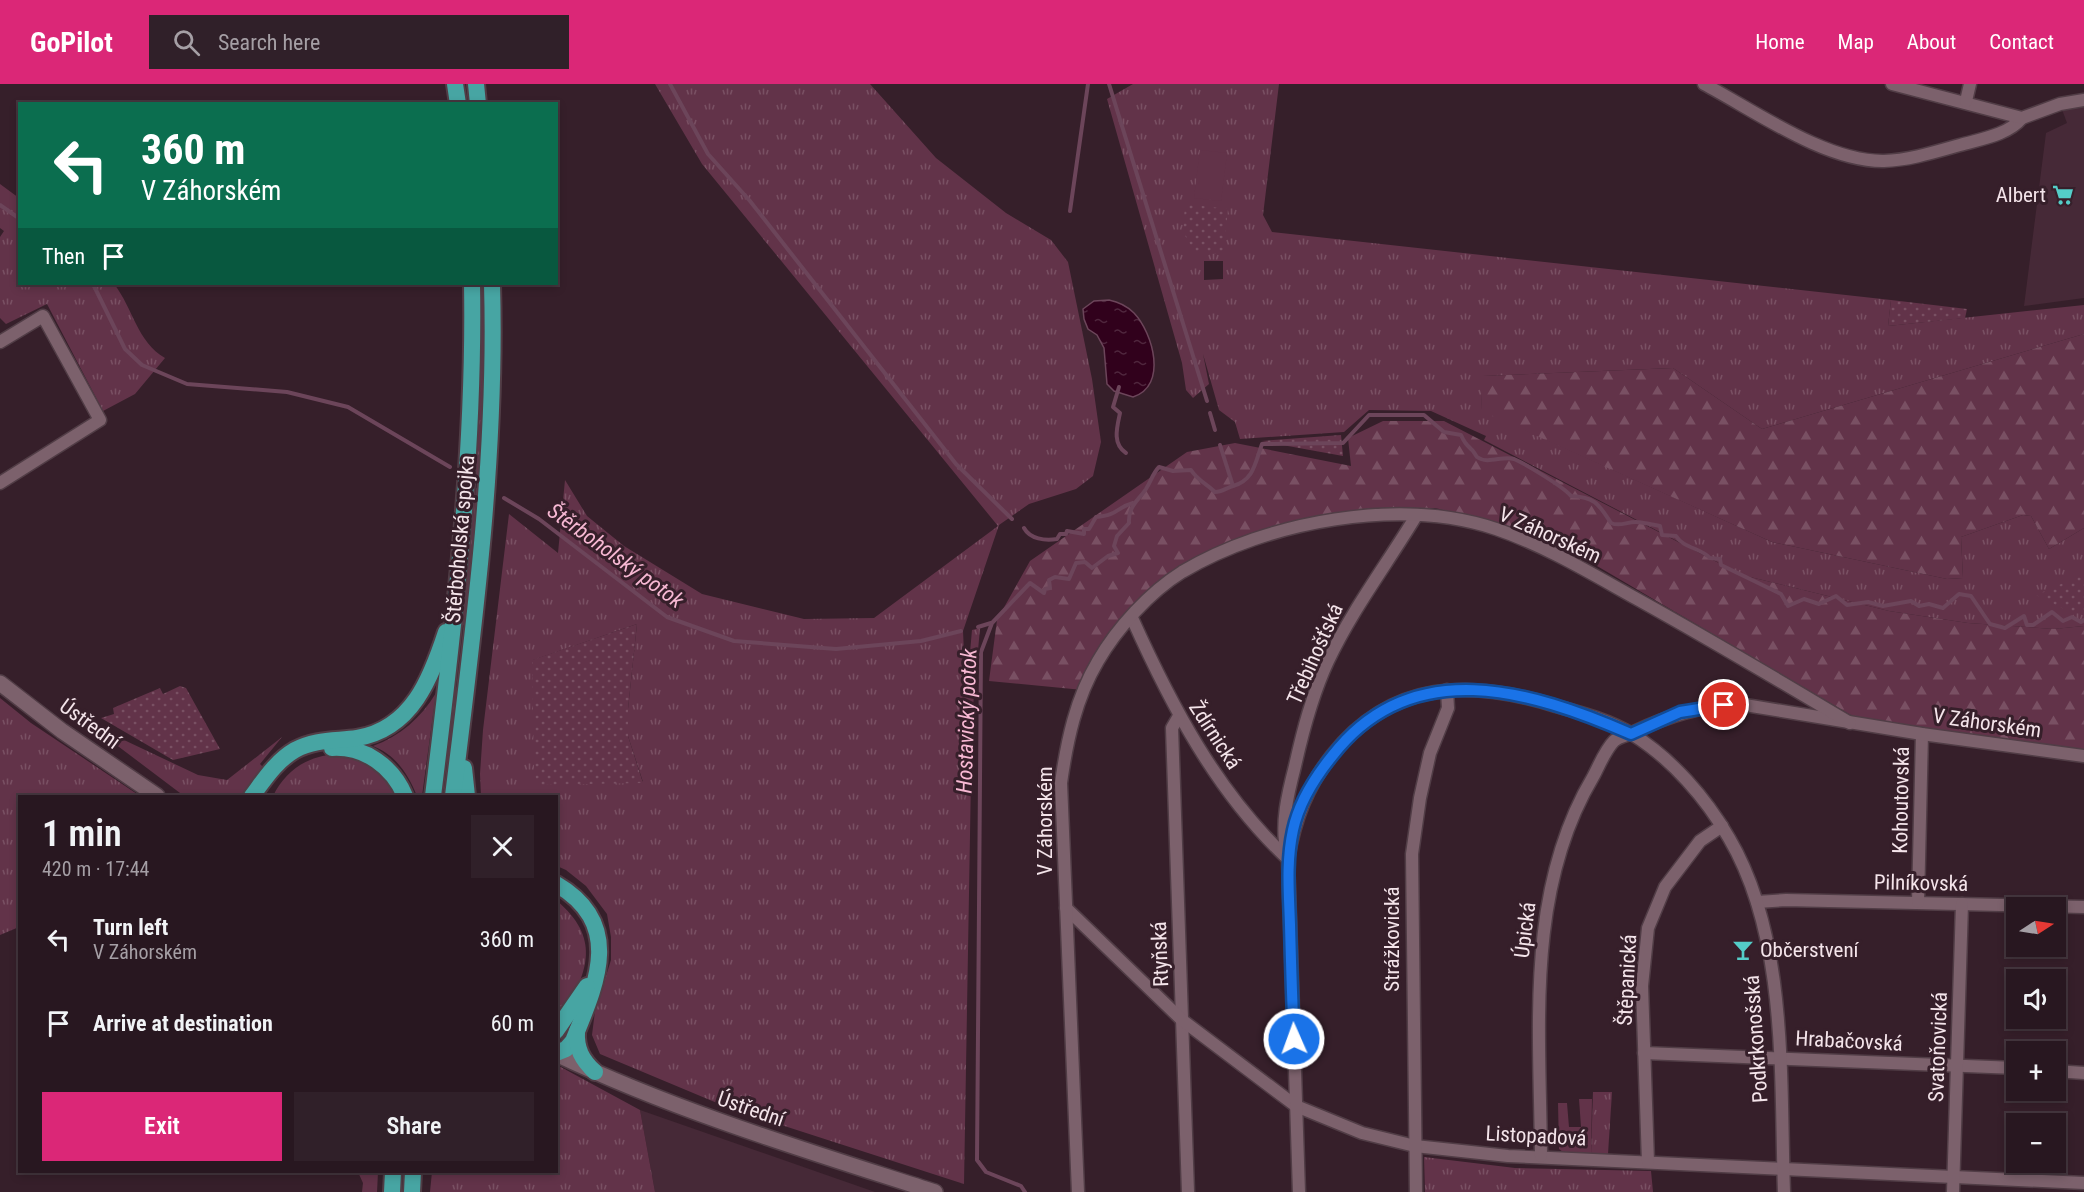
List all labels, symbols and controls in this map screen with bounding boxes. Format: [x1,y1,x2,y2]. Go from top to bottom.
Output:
search box [149,15,569,69]
text: GoPilot [30,26,113,59]
icon: search [170,26,203,59]
text: Search here [218,30,320,55]
text: Home [1755,30,1805,54]
text: Map [1838,30,1874,54]
text: About [1907,30,1956,54]
text: Contact [1989,30,2054,54]
text: 360 m [141,125,246,174]
icon: left [42,126,120,204]
text: V Záhorském [141,175,281,207]
place label: Albert [1996,183,2046,207]
supermarket icon: Albert [2051,183,2075,207]
icon: arrive [97,240,130,273]
text: Then [42,244,85,269]
street label: Štěrboholská spojka [441,454,479,624]
water label: Štěrboholský potok [543,497,689,613]
street label: V Záhorském [1495,502,1605,568]
street label: Třebihošťská [1282,600,1348,708]
water label: Hostavický potok [951,648,982,794]
pin [1698,679,1749,730]
icon: arrive [1707,688,1740,721]
street label: Ústřední [55,694,126,755]
street label: Ždírnická [1184,696,1246,774]
street label: V Záhorském [1931,704,2043,742]
street label: Kohoutovská [1888,746,1914,854]
street label: V Záhorském [1033,766,1057,876]
text: 1 min [42,813,122,855]
button: close [471,815,534,878]
text: 420 m · 17:44 [42,857,149,881]
street label: Pilníkovská [1874,870,1968,896]
street label: Strážkovická [1380,886,1404,992]
north arrow [2006,897,2066,957]
map controls [2006,897,2066,1173]
street label: Úpická [1510,901,1540,959]
text: Turn left [93,915,168,940]
street label: Rtyňská [1147,921,1173,987]
icon: left [42,923,75,956]
text: 360 m [480,927,534,952]
street label: Štěpanická [1613,934,1641,1026]
bar icon: Občerstvení [1731,938,1755,962]
place label: Občerstvení [1760,938,1860,962]
text: V Záhorském [93,940,197,964]
button: sound [2006,969,2066,1029]
street label: Podkrkonošská [1740,974,1772,1104]
street label: Svatoňovická [1924,992,1952,1102]
icon: arrive [42,1007,75,1040]
position arrow [1262,1007,1326,1071]
text: Arrive at destination [93,1011,273,1036]
text: 60 m [491,1011,534,1036]
street label: Hrabačovská [1795,1026,1903,1056]
button: + [2006,1041,2066,1101]
street label: Ústřední [714,1086,789,1132]
button: Exit [42,1092,282,1161]
button: Share [294,1092,534,1161]
button: − [2006,1113,2066,1173]
street label: Listopadová [1485,1121,1587,1151]

